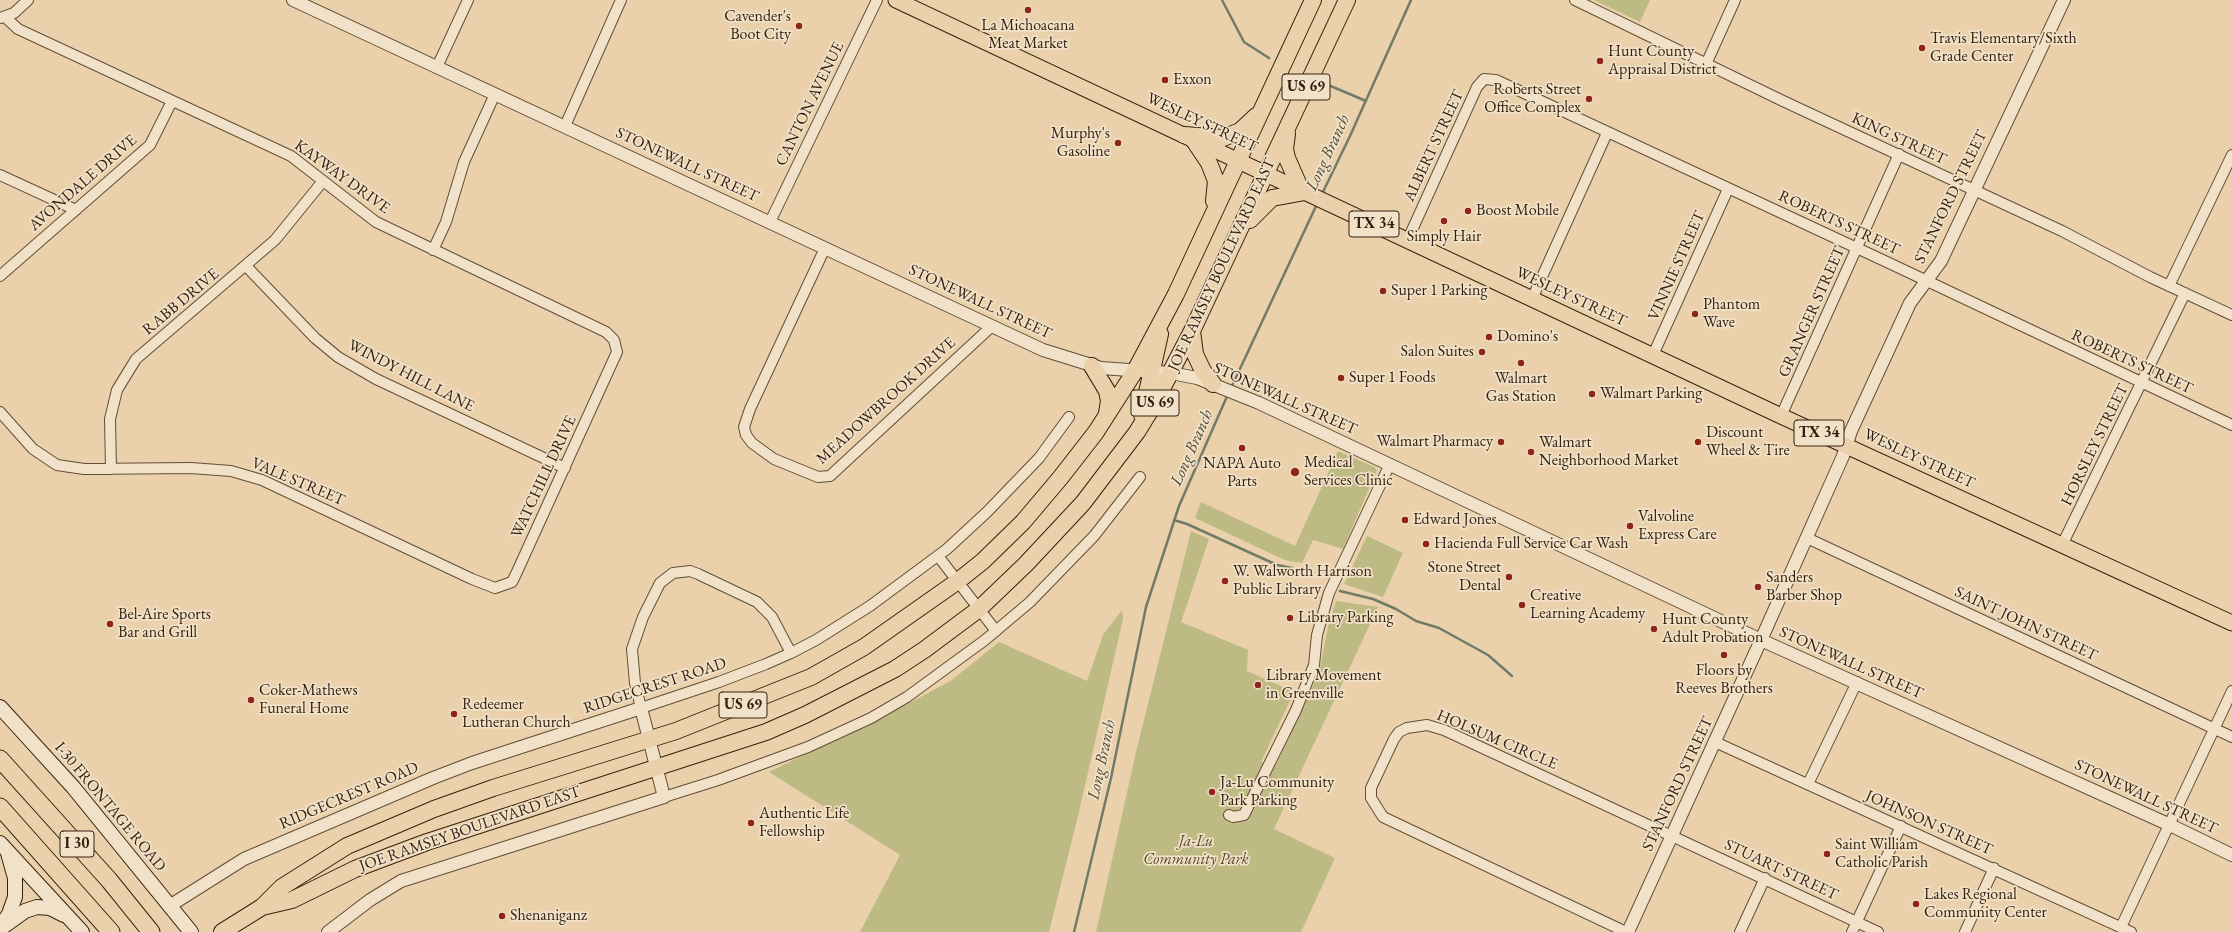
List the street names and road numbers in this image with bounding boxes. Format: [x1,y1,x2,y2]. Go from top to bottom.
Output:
street label: CANTON AVENUE [772,39,848,169]
road number: US 69 [1282,74,1330,100]
street label: ALBERT STREET [1400,87,1468,205]
street label: WESLEY STREET [1143,89,1261,157]
street label: KING STREET [1849,109,1949,169]
street label: STONEWALL STREET [612,123,762,207]
street label: STANFORD STREET [1910,127,1992,267]
street label: AVONDALE DRIVE [25,131,141,235]
street label: KAYWAY DRIVE [290,136,394,218]
street label: JOE RAMSEY BOULEVARD EAST [1164,155,1280,375]
street label: ROBERTS STREET [1775,187,1903,259]
street label: VINNIE STREET [1644,208,1710,324]
road number: TX 34 [1349,211,1399,237]
street label: GRANGER STREET [1775,244,1849,380]
street label: STONEWALL STREET [905,260,1055,344]
street label: WESLEY STREET [1512,263,1630,331]
street label: RABB DRIVE [139,265,223,339]
street label: ROBERTS STREET [2068,326,2196,398]
street label: MEADOWBROOK DRIVE [812,333,960,469]
street label: WINDY HILL LANE [345,336,477,416]
street label: STONEWALL STREET [1210,359,1360,439]
street label: HORSLEY STREET [2057,381,2133,509]
road number: US 69 [1131,390,1179,416]
street label: WATCHILL DRIVE [507,413,581,541]
road number: TX 34 [1794,420,1844,446]
street label: WESLEY STREET [1860,425,1978,493]
street label: VALE STREET [248,454,348,510]
street label: SAINT JOHN STREET [1952,582,2100,666]
street label: STONEWALL STREET [1776,623,1926,703]
street label: RIDGECREST ROAD [581,654,729,718]
road number: US 69 [719,692,767,718]
street label: HOLSUM CIRCLE [1434,706,1560,774]
street label: STANFORD STREET [1638,714,1718,854]
street label: I-30 FRONTAGE ROAD [50,738,170,876]
street label: STONEWALL STREET [2071,755,2221,839]
street label: RIDGECREST ROAD [277,758,421,834]
street label: JOE RAMSEY BOULEVARD EAST [357,782,583,876]
street label: JOHNSON STREET [1862,786,1996,860]
road number: I 30 [60,831,94,857]
street label: STUART STREET [1721,835,1841,905]

